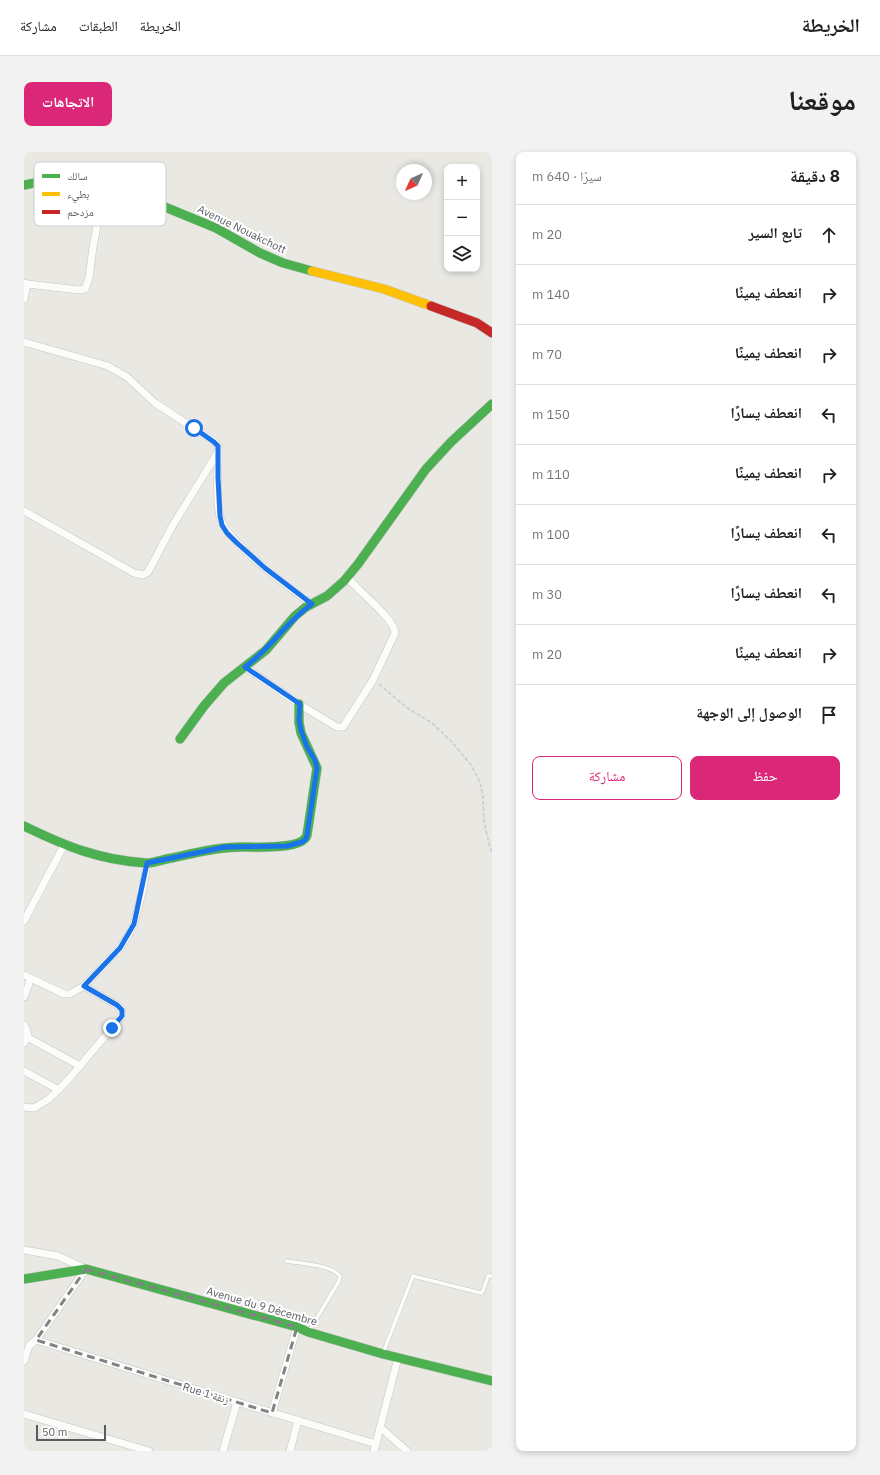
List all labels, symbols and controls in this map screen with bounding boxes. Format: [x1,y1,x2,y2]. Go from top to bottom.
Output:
text: الخريطة [802,13,860,37]
text: مشاركة [20,17,57,35]
text: الطبقات [79,17,118,35]
text: الخريطة [140,17,181,35]
text: موقعنا [788,81,856,118]
button: الاتجاهات [24,82,112,126]
legend [34,162,166,226]
north arrow [396,164,432,200]
map controls [444,164,480,272]
button: + [444,164,480,200]
text: 8 دقيقة [790,165,840,187]
text: سيرًا · 640 m [532,168,602,185]
text: سالك [67,169,87,183]
text: بطيء [67,187,89,203]
button: − [444,200,480,236]
street label: Avenue Nouakchott [196,202,289,257]
text: مزدحم [67,205,94,220]
text: تابع السير [748,223,802,242]
icon: ahead [818,224,840,246]
text: 20 m [532,226,562,243]
button: layers [444,236,480,272]
text: انعطف يمينًا [735,283,802,302]
icon: right [818,284,840,306]
text: 140 m [532,286,570,303]
text: انعطف يمينًا [735,343,802,362]
icon: right [818,344,840,366]
text: 70 m [532,346,562,363]
text: انعطف يسارًا [730,403,802,422]
icon: left [818,404,840,426]
text: 150 m [532,406,570,423]
route start [185,419,203,437]
text: انعطف يمينًا [735,463,802,482]
icon: right [818,464,840,486]
text: 110 m [532,466,570,483]
text: انعطف يسارًا [730,523,802,542]
icon: left [818,524,840,546]
text: 100 m [532,526,570,543]
text: انعطف يسارًا [730,583,802,602]
icon: left [818,584,840,606]
text: 30 m [532,586,562,603]
text: انعطف يمينًا [735,643,802,662]
icon: right [818,644,840,666]
text: 20 m [532,646,562,663]
text: الوصول إلى الوجهة [696,703,802,722]
icon: arrive [818,704,840,726]
button: مشاركة [532,756,682,800]
button: حفظ [690,756,840,800]
route end [103,1019,121,1037]
street label: Avenue du 9 Décembre [205,1283,319,1329]
street label: Rue 1 زنقة [181,1379,231,1407]
scale bar [36,1423,106,1442]
text: 50 m [42,1425,67,1439]

